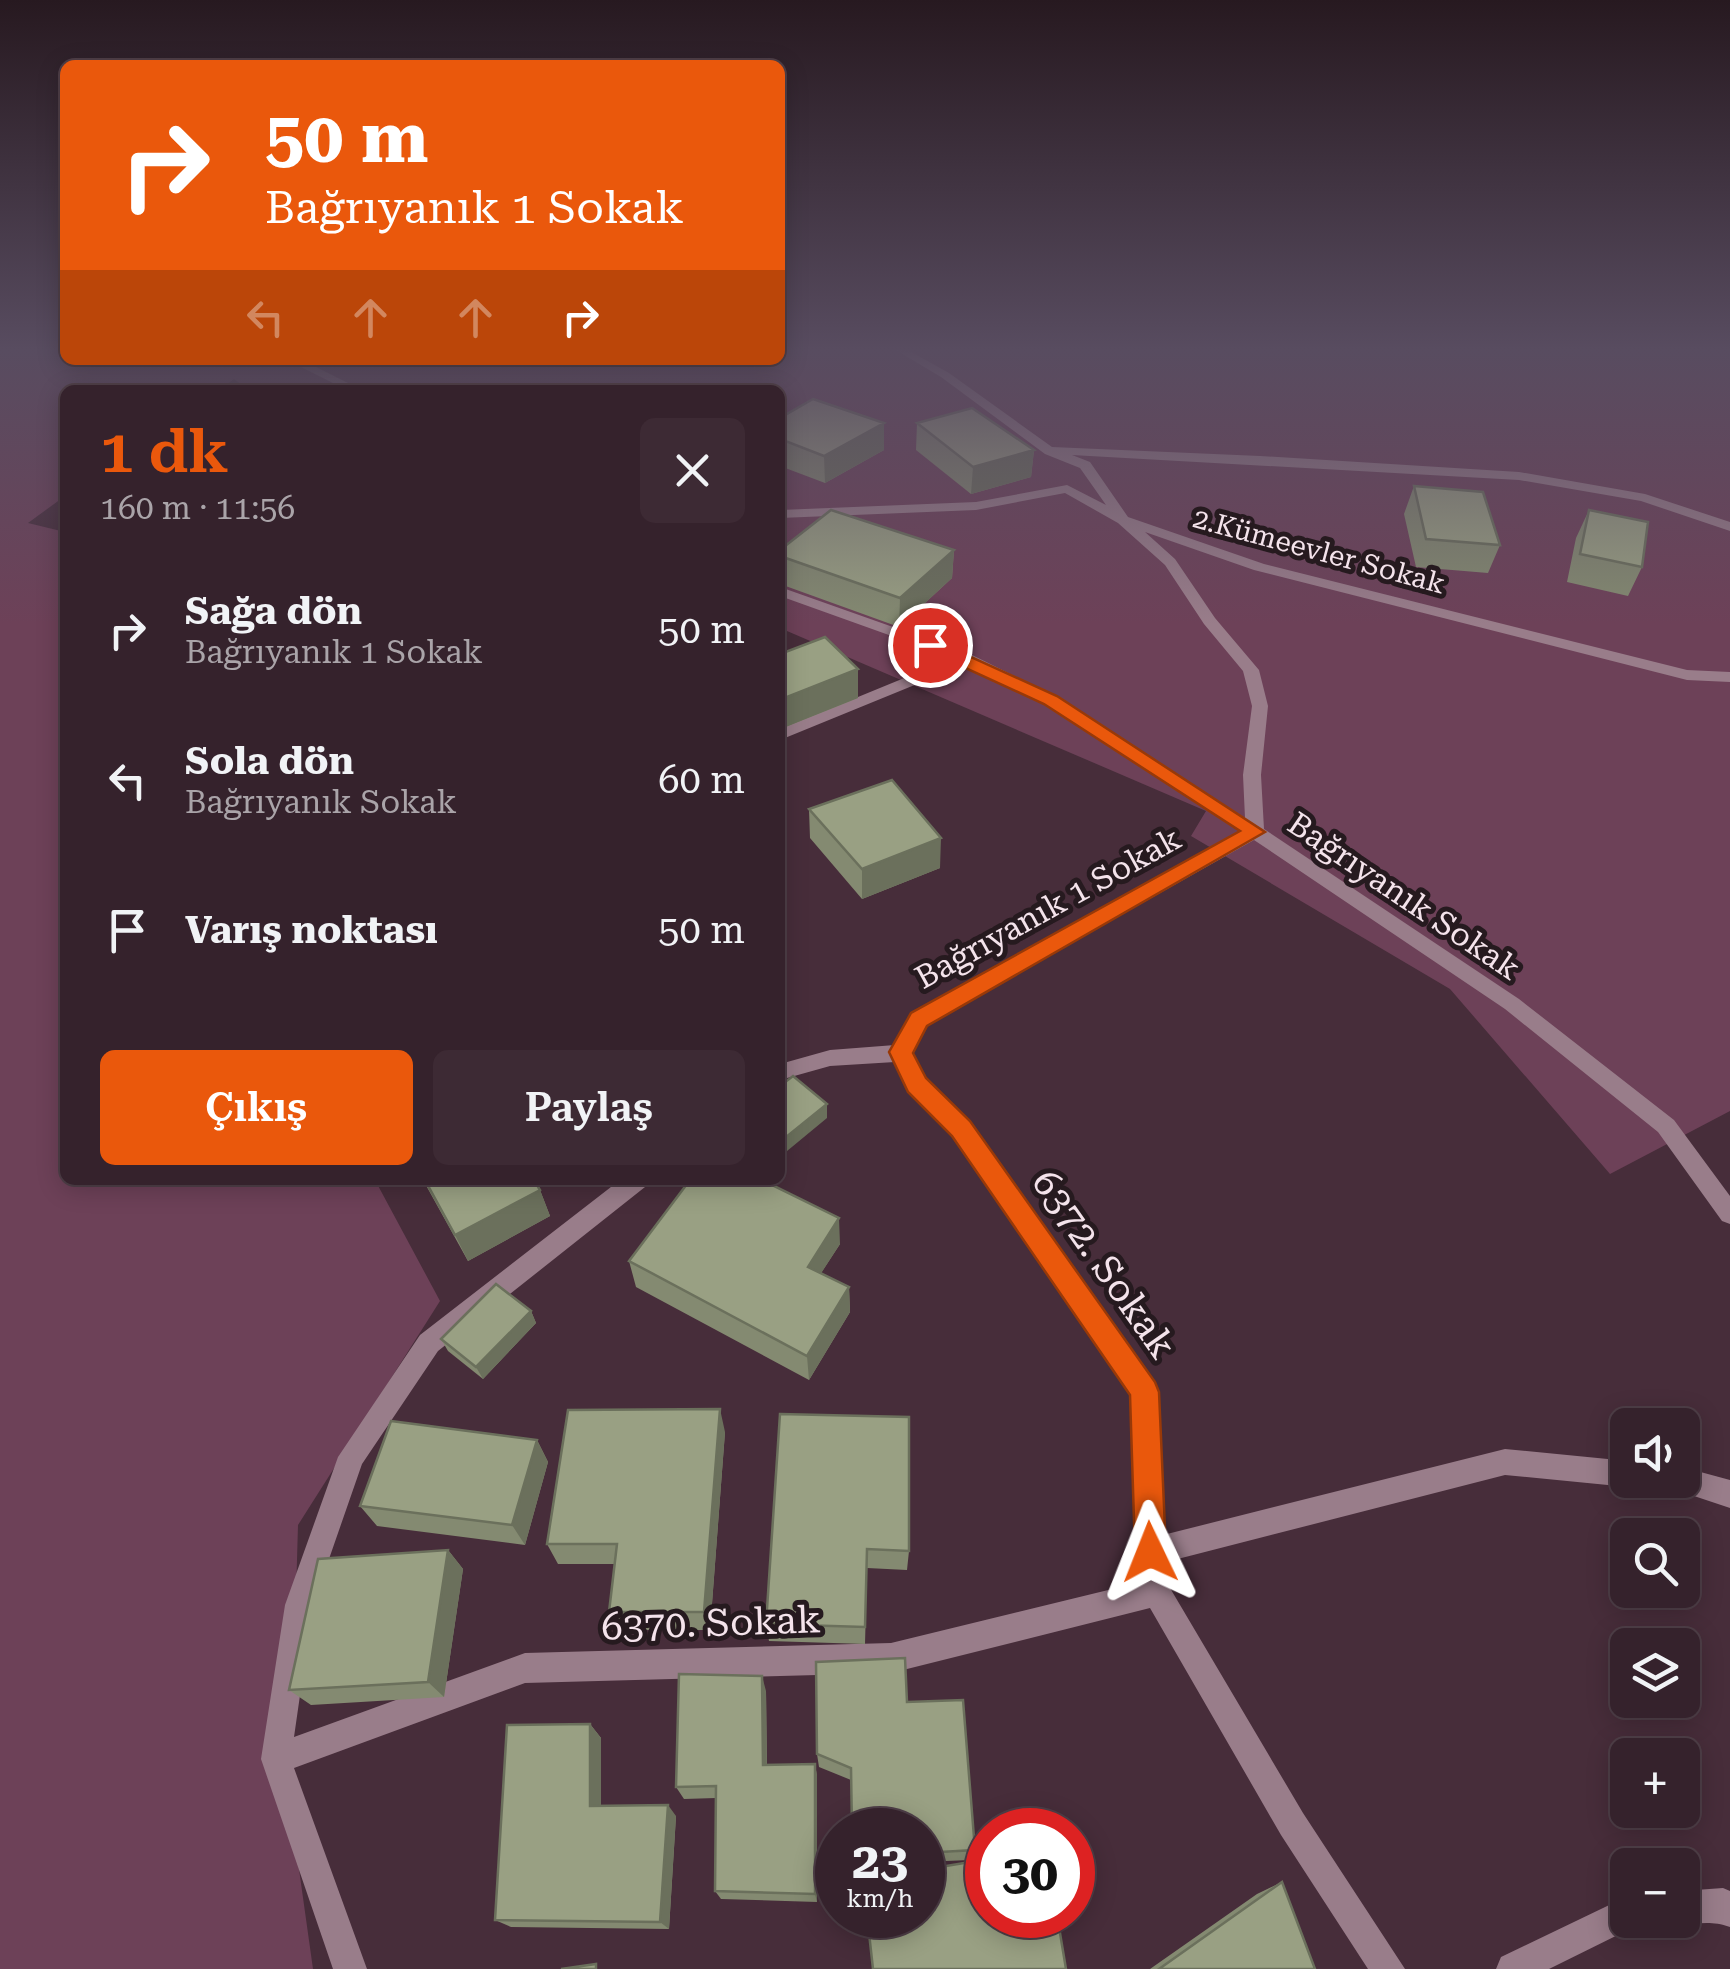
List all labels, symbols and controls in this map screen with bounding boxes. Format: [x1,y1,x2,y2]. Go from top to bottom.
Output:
text: 50 m [265,97,429,179]
icon: right [100,100,230,230]
text: Bağrıyanık 1 Sokak [265,181,684,234]
icon: left [238,290,293,345]
icon: ahead [343,290,398,345]
icon: ahead [448,290,503,345]
icon: right [553,290,608,345]
text: 1 dk [100,416,229,487]
button: close [640,418,745,523]
text: 160 m · 11:56 [100,489,295,527]
street label: 2.Kümeevler Sokak [1189,501,1449,601]
text: Sağa dön [185,589,362,633]
icon: right [100,603,155,658]
pin [888,603,973,688]
text: 50 m [658,608,745,652]
icon: arrive [903,618,958,673]
text: Bağrıyanık 1 Sokak [185,633,483,671]
text: Sola dön [185,739,354,783]
icon: left [100,753,155,808]
text: 60 m [658,758,745,802]
text: Bağrıyanık Sokak [185,783,457,821]
street label: Bağrıyanık Sokak [1281,804,1527,988]
street label: Bağrıyanık 1 Sokak [909,819,1187,997]
icon: arrive [100,903,155,958]
text: Varış noktası [185,908,438,952]
text: 50 m [658,908,745,952]
button: Çıkış [100,1050,413,1165]
button: Paylaş [433,1050,745,1165]
street label: 6372. Sokak [1023,1161,1185,1367]
map controls [1610,1408,1700,1938]
button: sound [1610,1408,1700,1498]
position arrow [1098,1500,1202,1604]
button: search [1610,1518,1700,1608]
street label: 6370. Sokak [601,1597,821,1649]
button: layers [1610,1628,1700,1718]
button: + [1610,1738,1700,1828]
speed limit sign: 30 [965,1808,1095,1938]
text: 23 [852,1832,908,1890]
button: − [1610,1848,1700,1938]
text: km/h [847,1884,913,1913]

